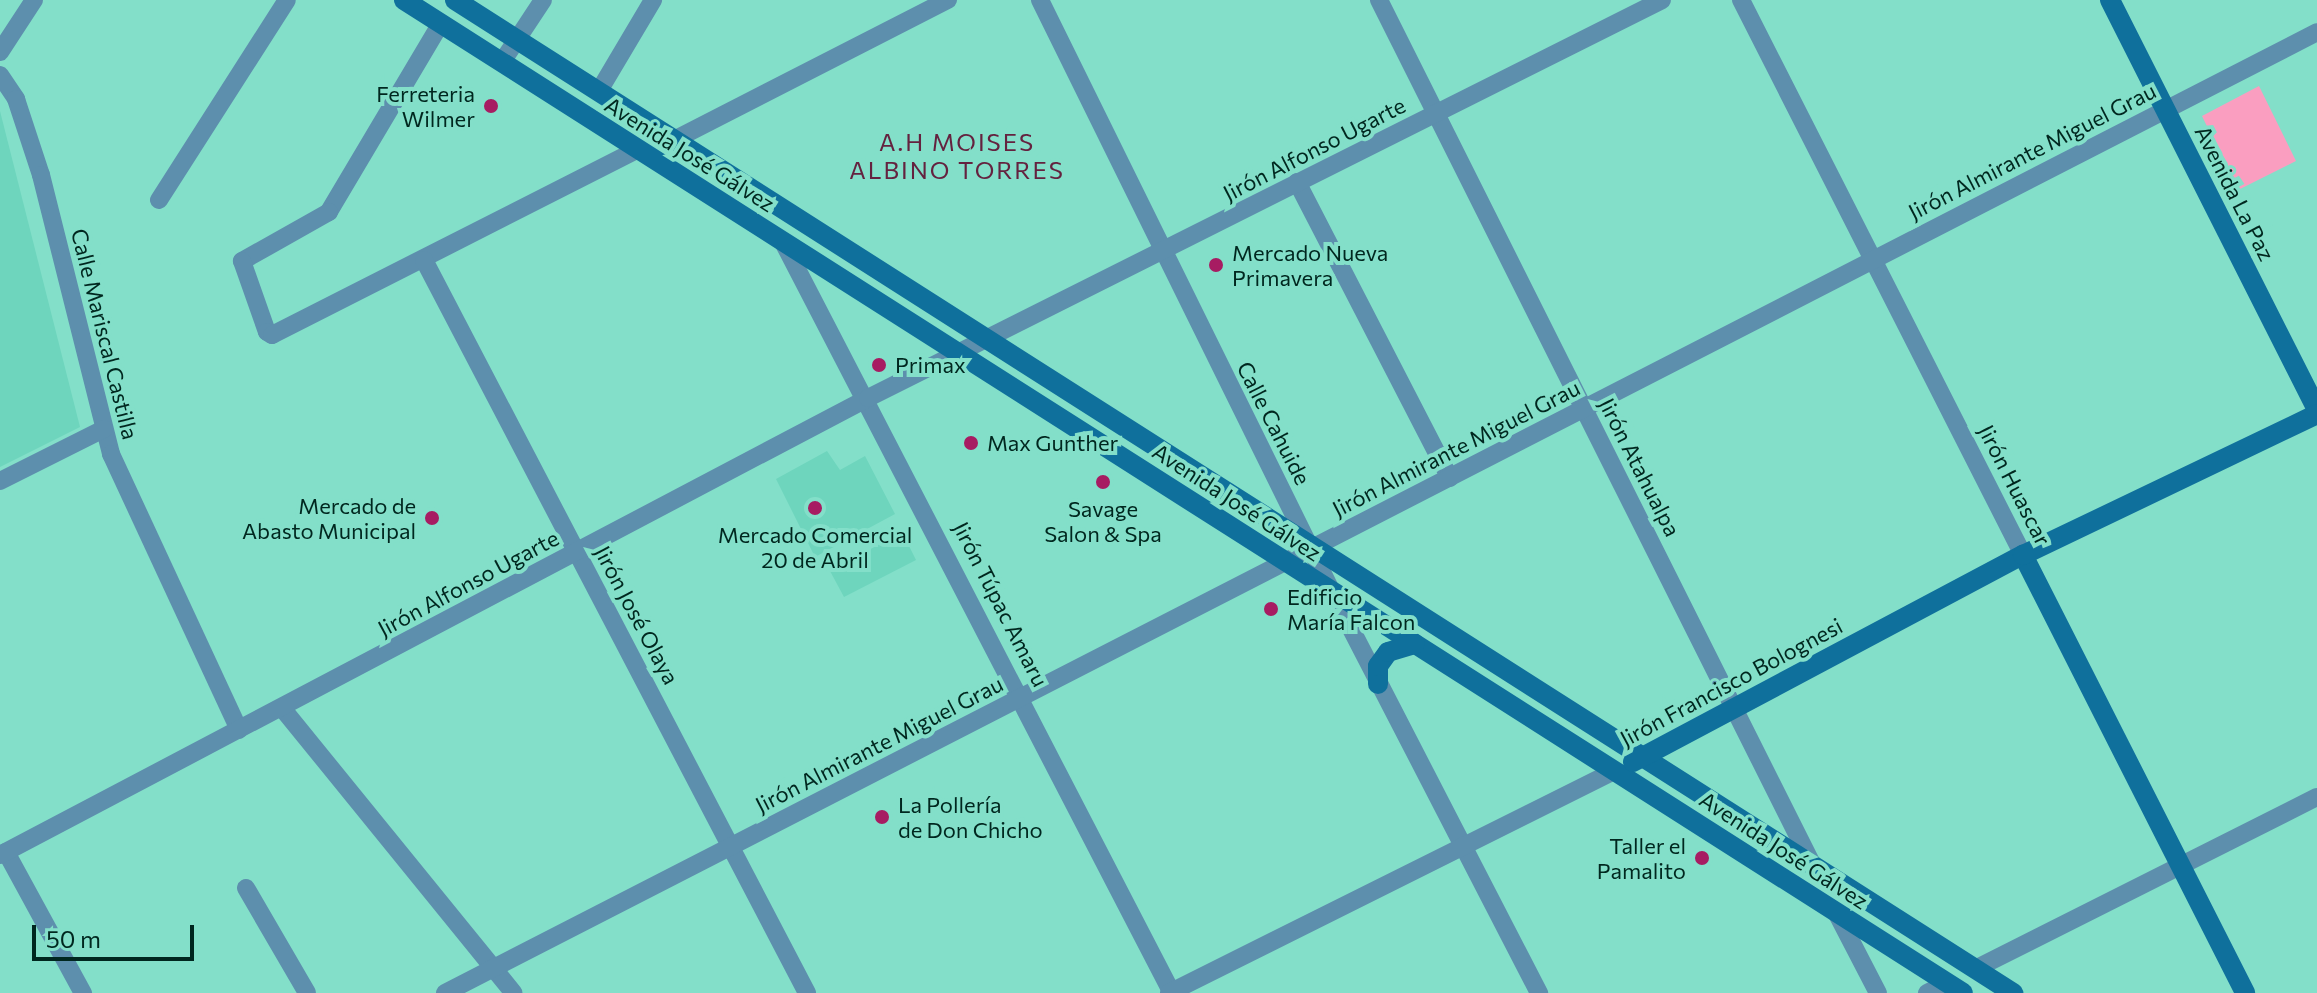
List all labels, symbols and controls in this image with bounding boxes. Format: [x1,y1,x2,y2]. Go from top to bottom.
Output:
street label: Jirón Almirante Miguel Grau [1904,77,2160,225]
place label: Ferreteria Wilmer [376,80,475,132]
street label: Avenida José Gálvez [600,91,780,217]
street label: Jirón Alfonso Ugarte [1218,92,1410,206]
marker: Ferreteria Wilmer [482,97,500,115]
street label: Avenida La Paz [2190,121,2280,265]
district label: A.H MOISES ALBINO TORRES [849,128,1065,184]
street label: Calle Mariscal Castilla [66,226,144,442]
place label: Mercado Nueva Primavera [1232,239,1388,290]
marker: Mercado Nueva Primavera [1207,256,1225,274]
place label: Primax [895,352,966,378]
marker: Primax [870,356,888,374]
street label: Calle Cahuide [1232,357,1316,489]
street label: Jirón Almirante Miguel Grau [1328,374,1584,522]
street label: Jirón Atahualpa [1594,393,1686,541]
street label: Jirón Huascar [1973,420,2057,550]
place label: Max Gunther [987,430,1118,456]
marker: Max Gunther [962,434,980,452]
street label: Avenida José Gálvez [1148,438,1326,566]
marker: Savage Salon & Spa [1094,473,1112,491]
place label: Mercado de Abasto Municipal [242,492,416,544]
place label: Savage Salon & Spa [1044,495,1162,546]
marker: Mercado Comercial 20 de Abril [806,499,824,517]
marker: Mercado de Abasto Municipal [423,509,441,527]
street label: Jirón Túpac Amaru [948,517,1054,691]
place label: Mercado Comercial 20 de Abril [718,521,912,572]
street label: Jirón Alfonso Ugarte [373,524,563,642]
street label: Jirón José Olaya [589,541,685,689]
place label: Edificio María Falcon [1287,583,1415,634]
marker: Edificio María Falcon [1262,600,1280,618]
street label: Jirón Francisco Bolognesi [1615,612,1847,752]
street label: Jirón Almirante Miguel Grau [751,670,1007,818]
street label: Avenida José Gálvez [1695,786,1873,914]
place label: La Pollería de Don Chicho [898,791,1043,842]
marker: La Pollería de Don Chicho [873,808,891,826]
place label: Taller el Pamalito [1597,832,1686,884]
marker: Taller el Pamalito [1693,849,1711,867]
scale bar [36,909,198,959]
text: 50 m [46,924,101,953]

